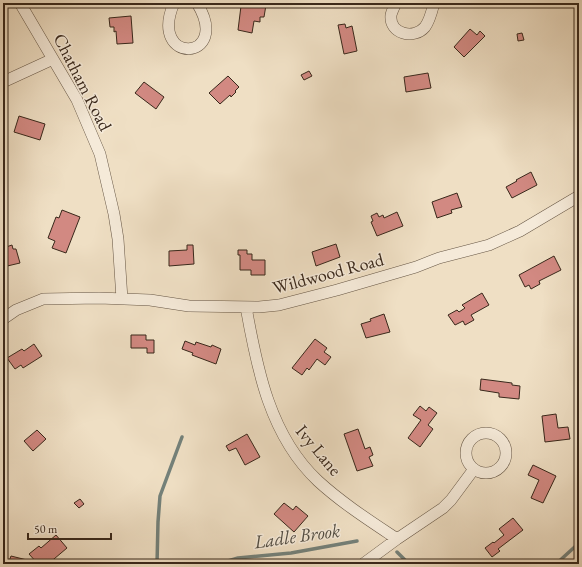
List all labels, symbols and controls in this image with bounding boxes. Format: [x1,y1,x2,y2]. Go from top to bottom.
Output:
street label: Chatham Road [49,29,118,136]
street label: Wildwood Road [270,247,387,299]
street label: Ivy Lane [291,420,347,480]
scale bar [28,515,111,541]
water label: Ladle Brook [251,518,342,555]
text: 50 m [34,521,58,537]

